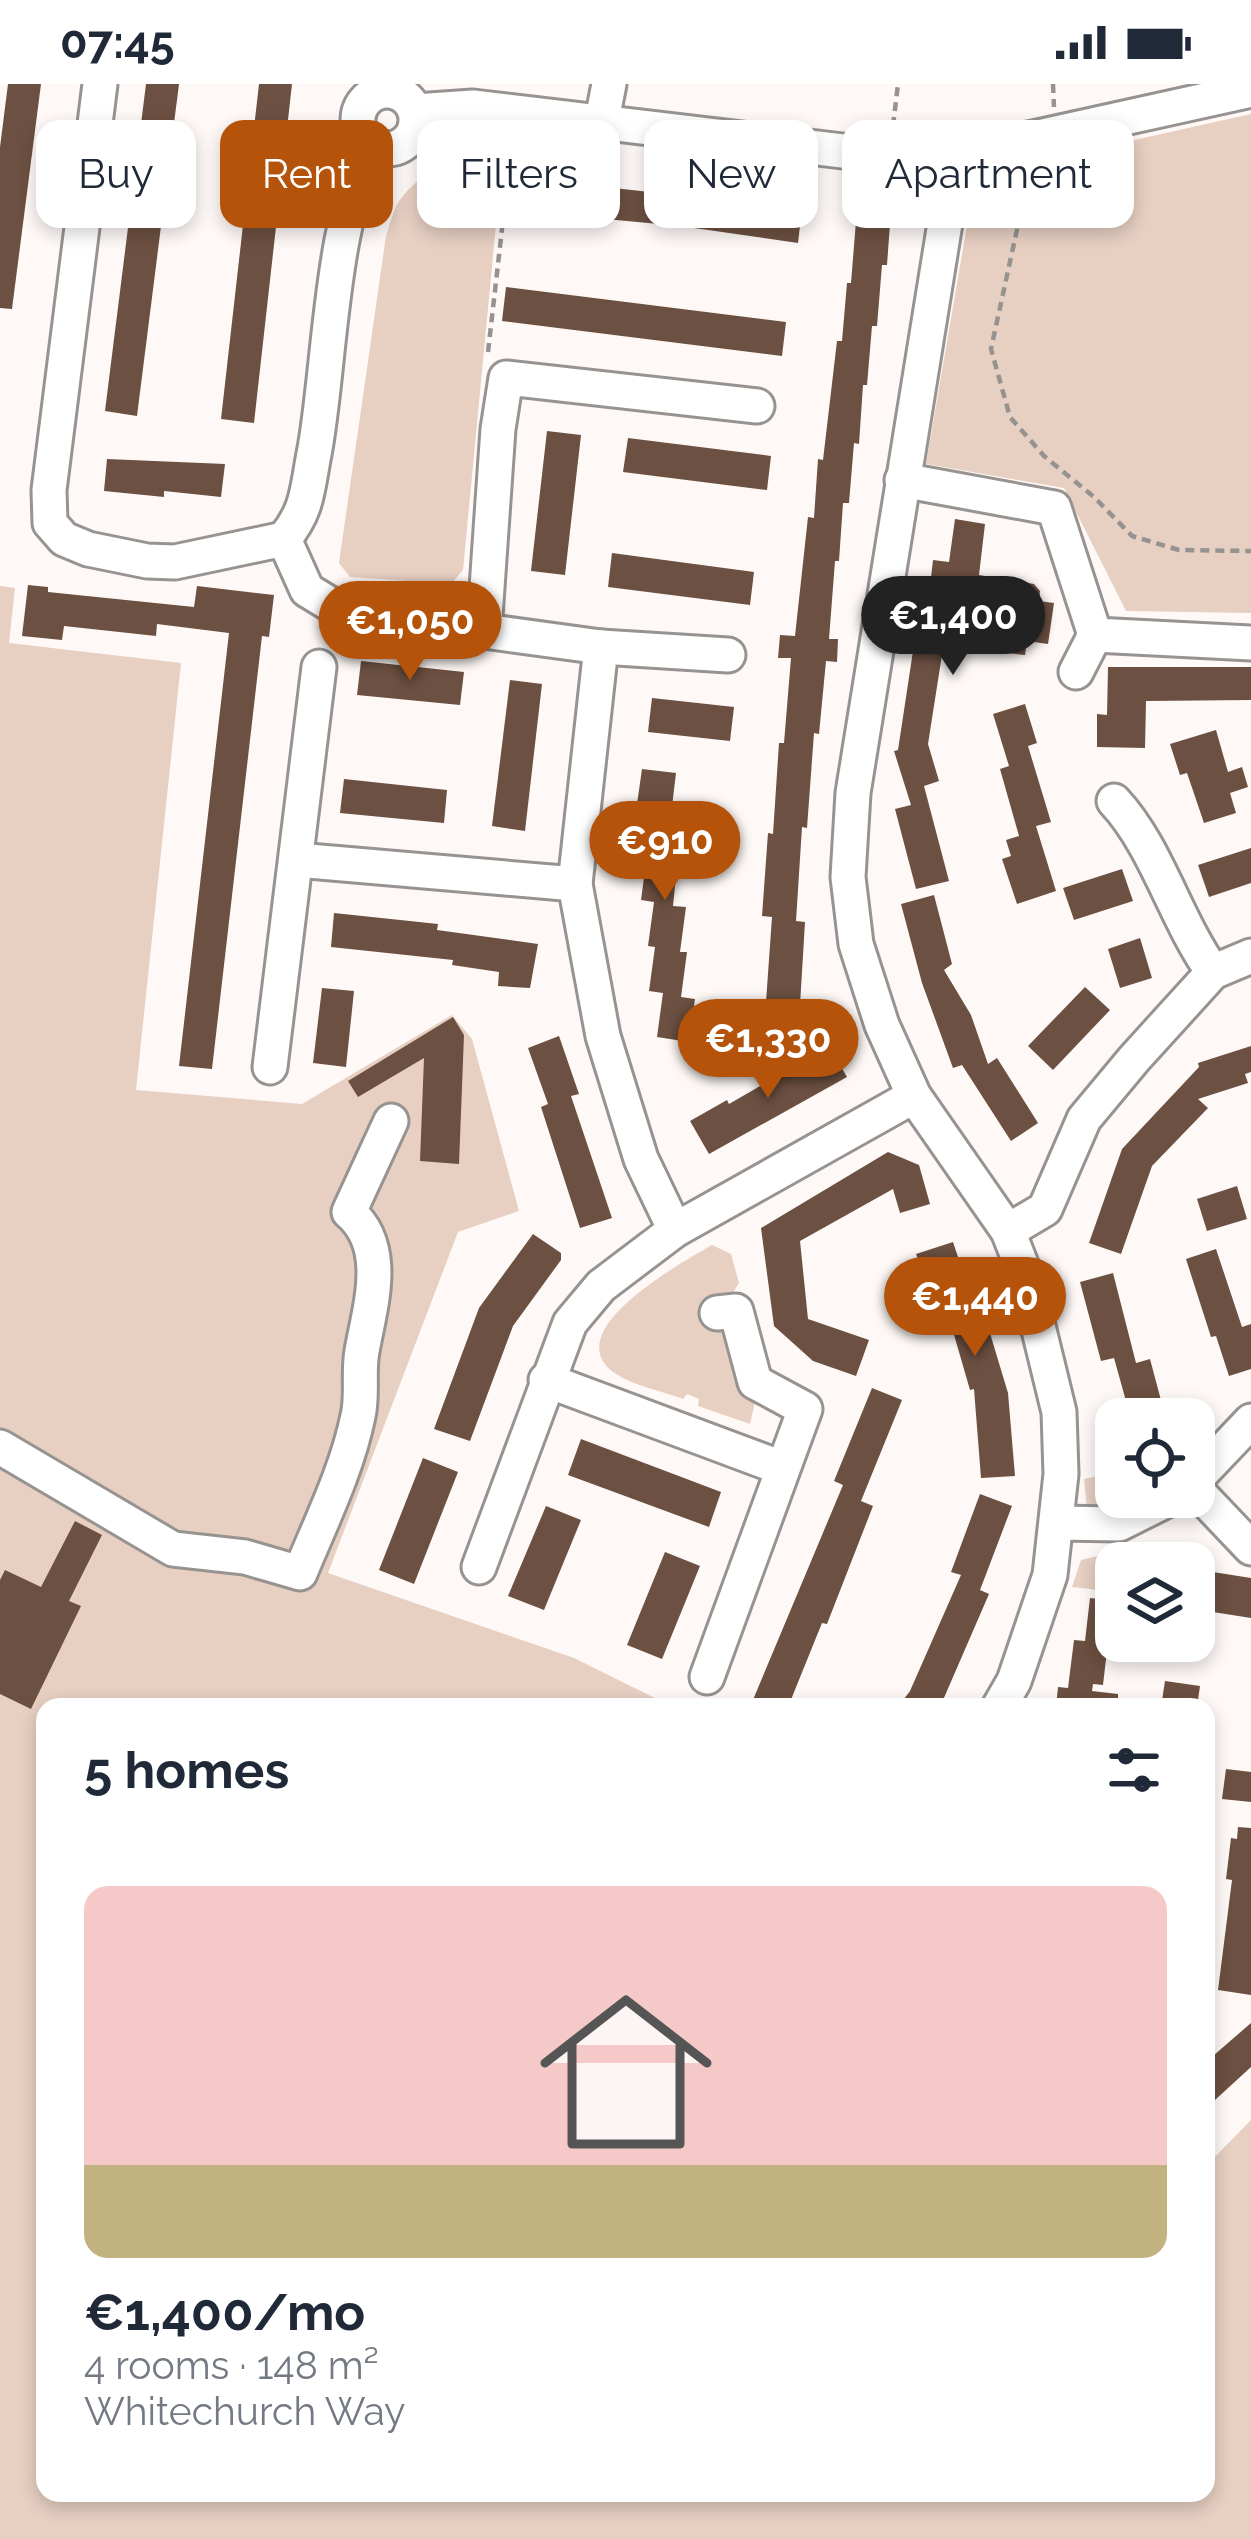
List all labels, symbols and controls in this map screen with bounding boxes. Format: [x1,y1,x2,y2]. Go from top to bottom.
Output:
text: 07:45 [60,16,175,69]
chip: Buy [36,120,196,228]
chip: Rent [220,120,393,228]
chip: Filters [417,120,620,228]
chip: New [644,120,818,228]
chip: Apartment [842,120,1134,228]
pin: €1,400 [855,576,1051,678]
pin: €1,050 [312,581,508,683]
text: €1,400 [888,592,1018,638]
text: €1,050 [346,597,474,643]
pin: €910 [594,801,736,903]
text: €910 [616,817,714,863]
pin: €1,330 [670,999,866,1101]
text: €1,330 [705,1015,831,1061]
pin: €1,440 [877,1257,1073,1359]
text: €1,440 [911,1273,1039,1319]
map controls [1095,1398,1215,1662]
button: locate [1095,1398,1215,1518]
button: layers [1095,1542,1215,1662]
icon: filters [1101,1737,1167,1803]
text: 5 homes [84,1740,289,1800]
icon: home [518,1964,734,2180]
text: €1,400/mo [84,2282,365,2342]
text: 4 rooms · 148 m² [84,2342,379,2388]
text: Whitechurch Way [84,2388,405,2434]

